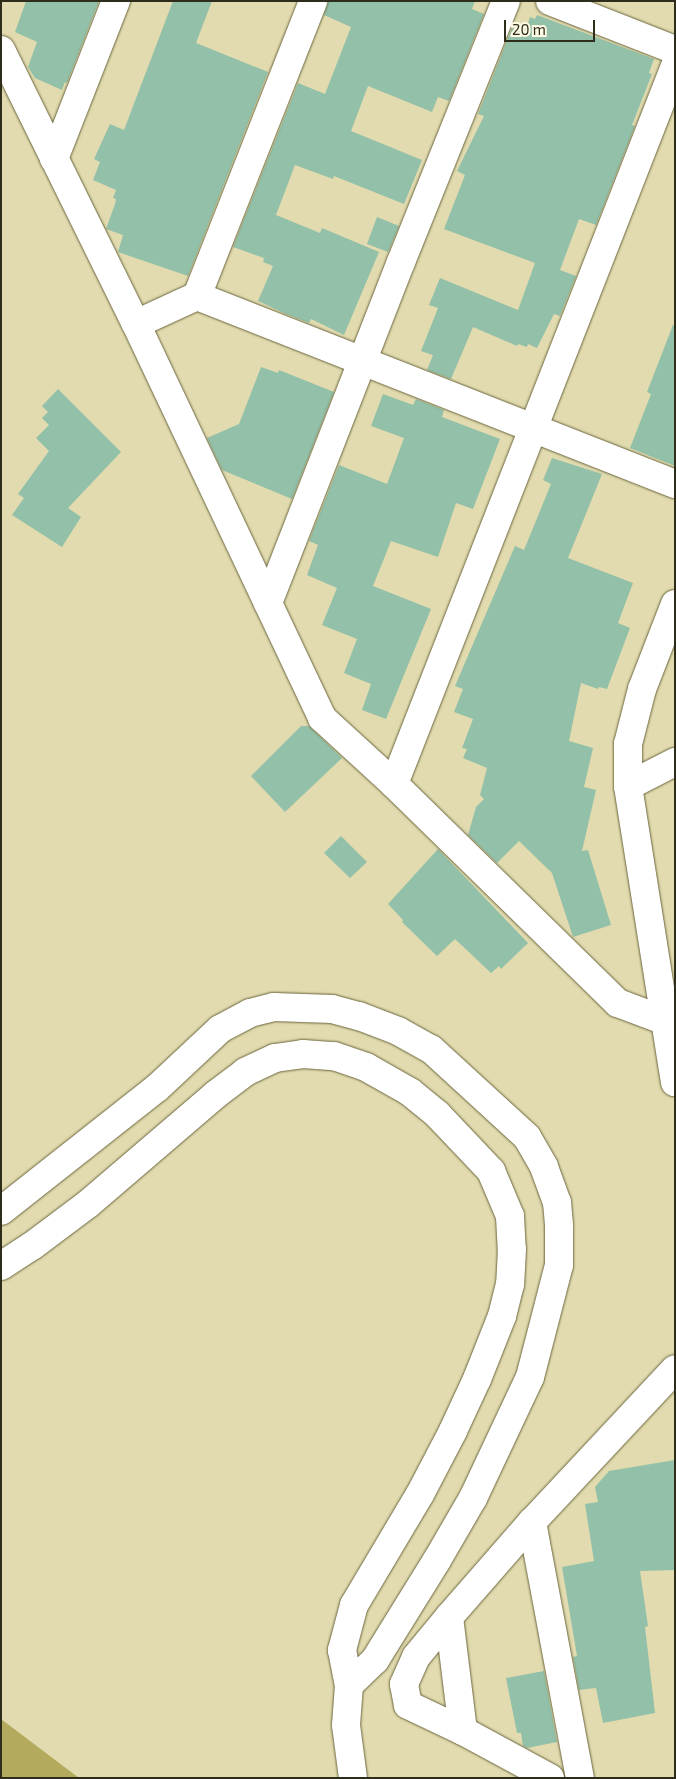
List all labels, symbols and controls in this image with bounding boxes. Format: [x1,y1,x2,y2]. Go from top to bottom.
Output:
scale bar [506,10,597,42]
text: 20 m [512,20,546,38]

